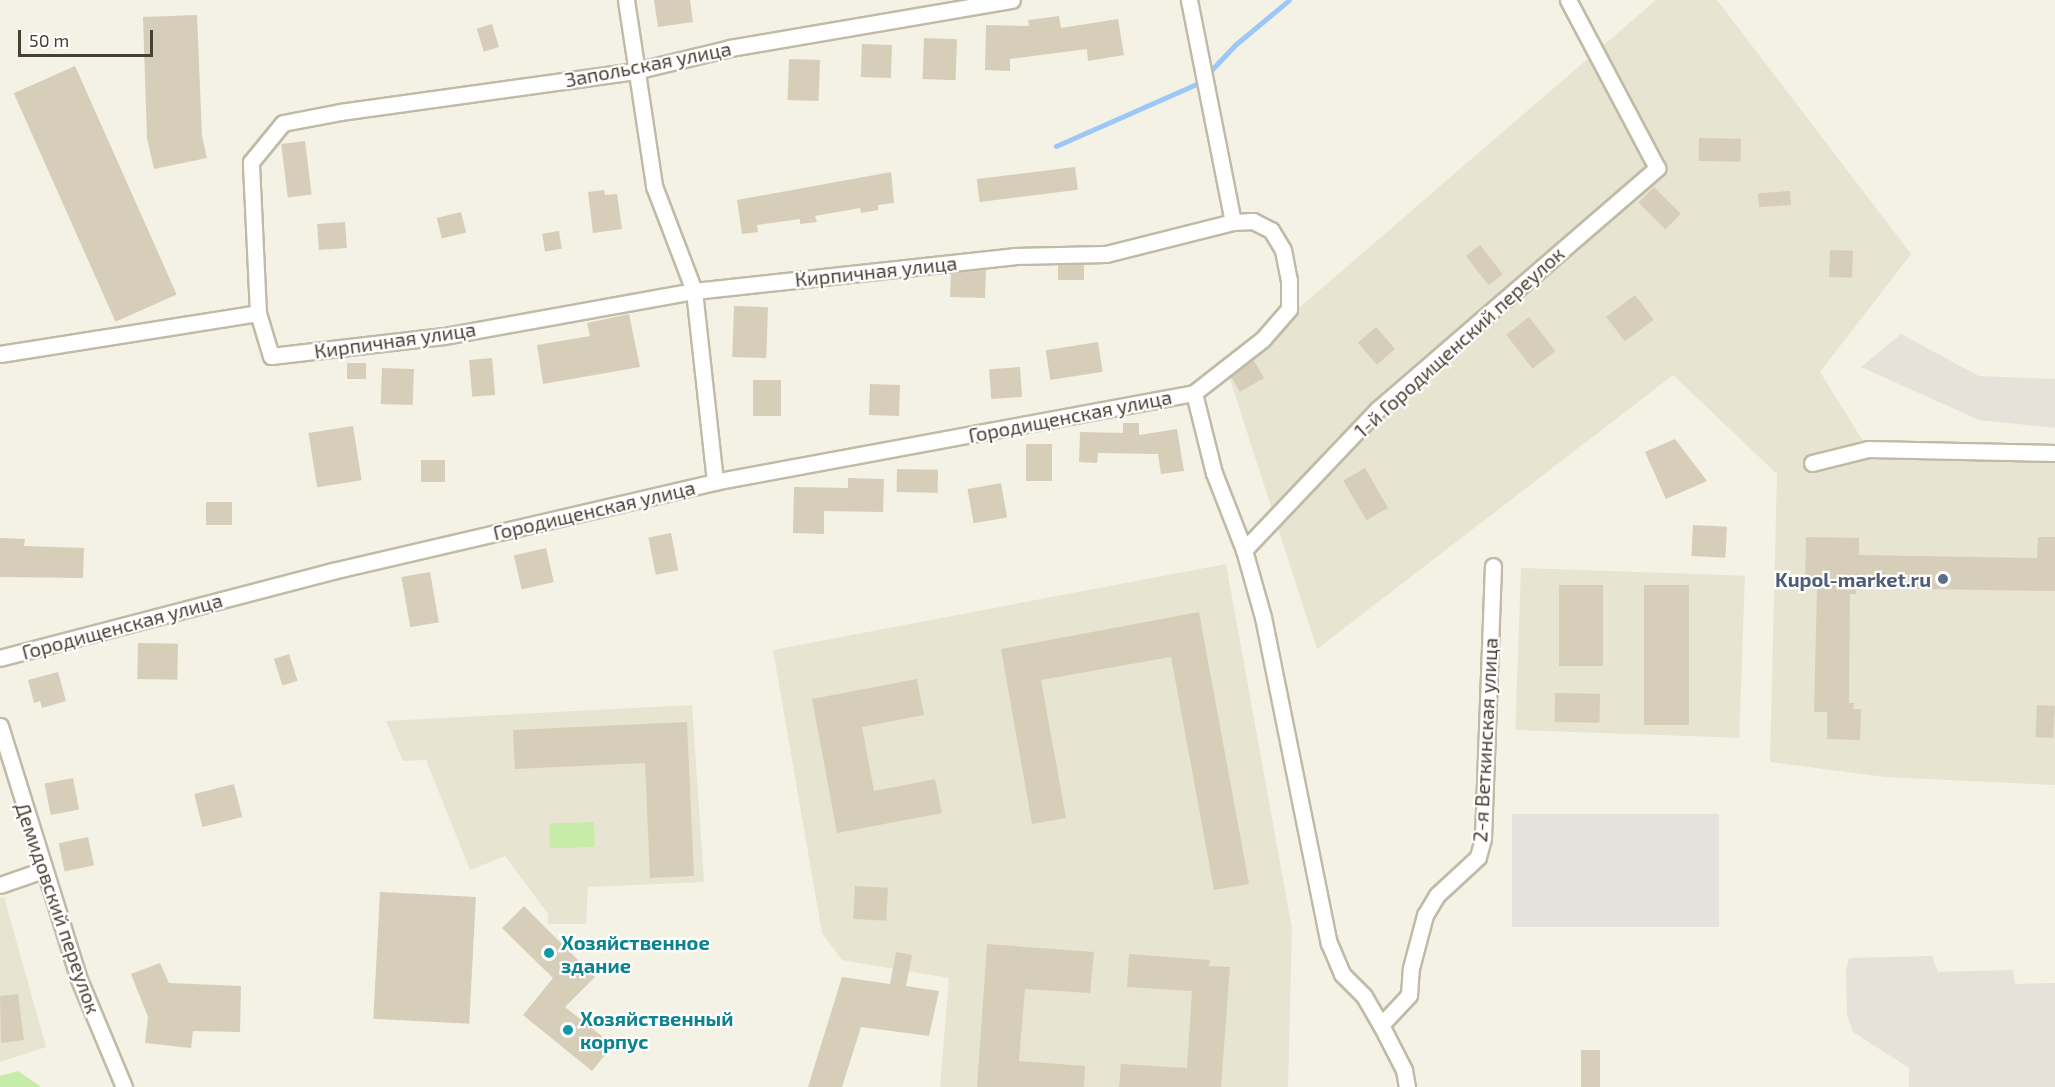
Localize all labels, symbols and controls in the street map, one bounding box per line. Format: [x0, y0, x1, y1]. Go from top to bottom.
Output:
scale bar [21, 18, 156, 56]
text: 50 m [29, 29, 69, 51]
street label: Запольская улица [563, 36, 733, 92]
street label: 1-й Городищенский переулок [1349, 242, 1569, 442]
street label: Кирпичная улица [794, 251, 958, 291]
street label: Кирпичная улица [313, 317, 477, 363]
street label: Городищенская улица [966, 385, 1174, 447]
street label: Городищенская улица [491, 475, 697, 545]
place label: Kupol-market.ru [1775, 567, 1931, 591]
marker: Kupol-market.ru [1936, 572, 1950, 586]
street label: Городищенская улица [19, 588, 225, 664]
street label: 2-я Веткинская улица [1468, 637, 1502, 843]
street label: Демидовский переулок [11, 799, 105, 1017]
place label: Хозяйственное здание [561, 930, 710, 977]
marker: Хозяйственное здание [542, 946, 556, 960]
place label: Хозяйственный корпус [580, 1006, 733, 1053]
marker: Хозяйственный корпус [561, 1023, 575, 1037]

